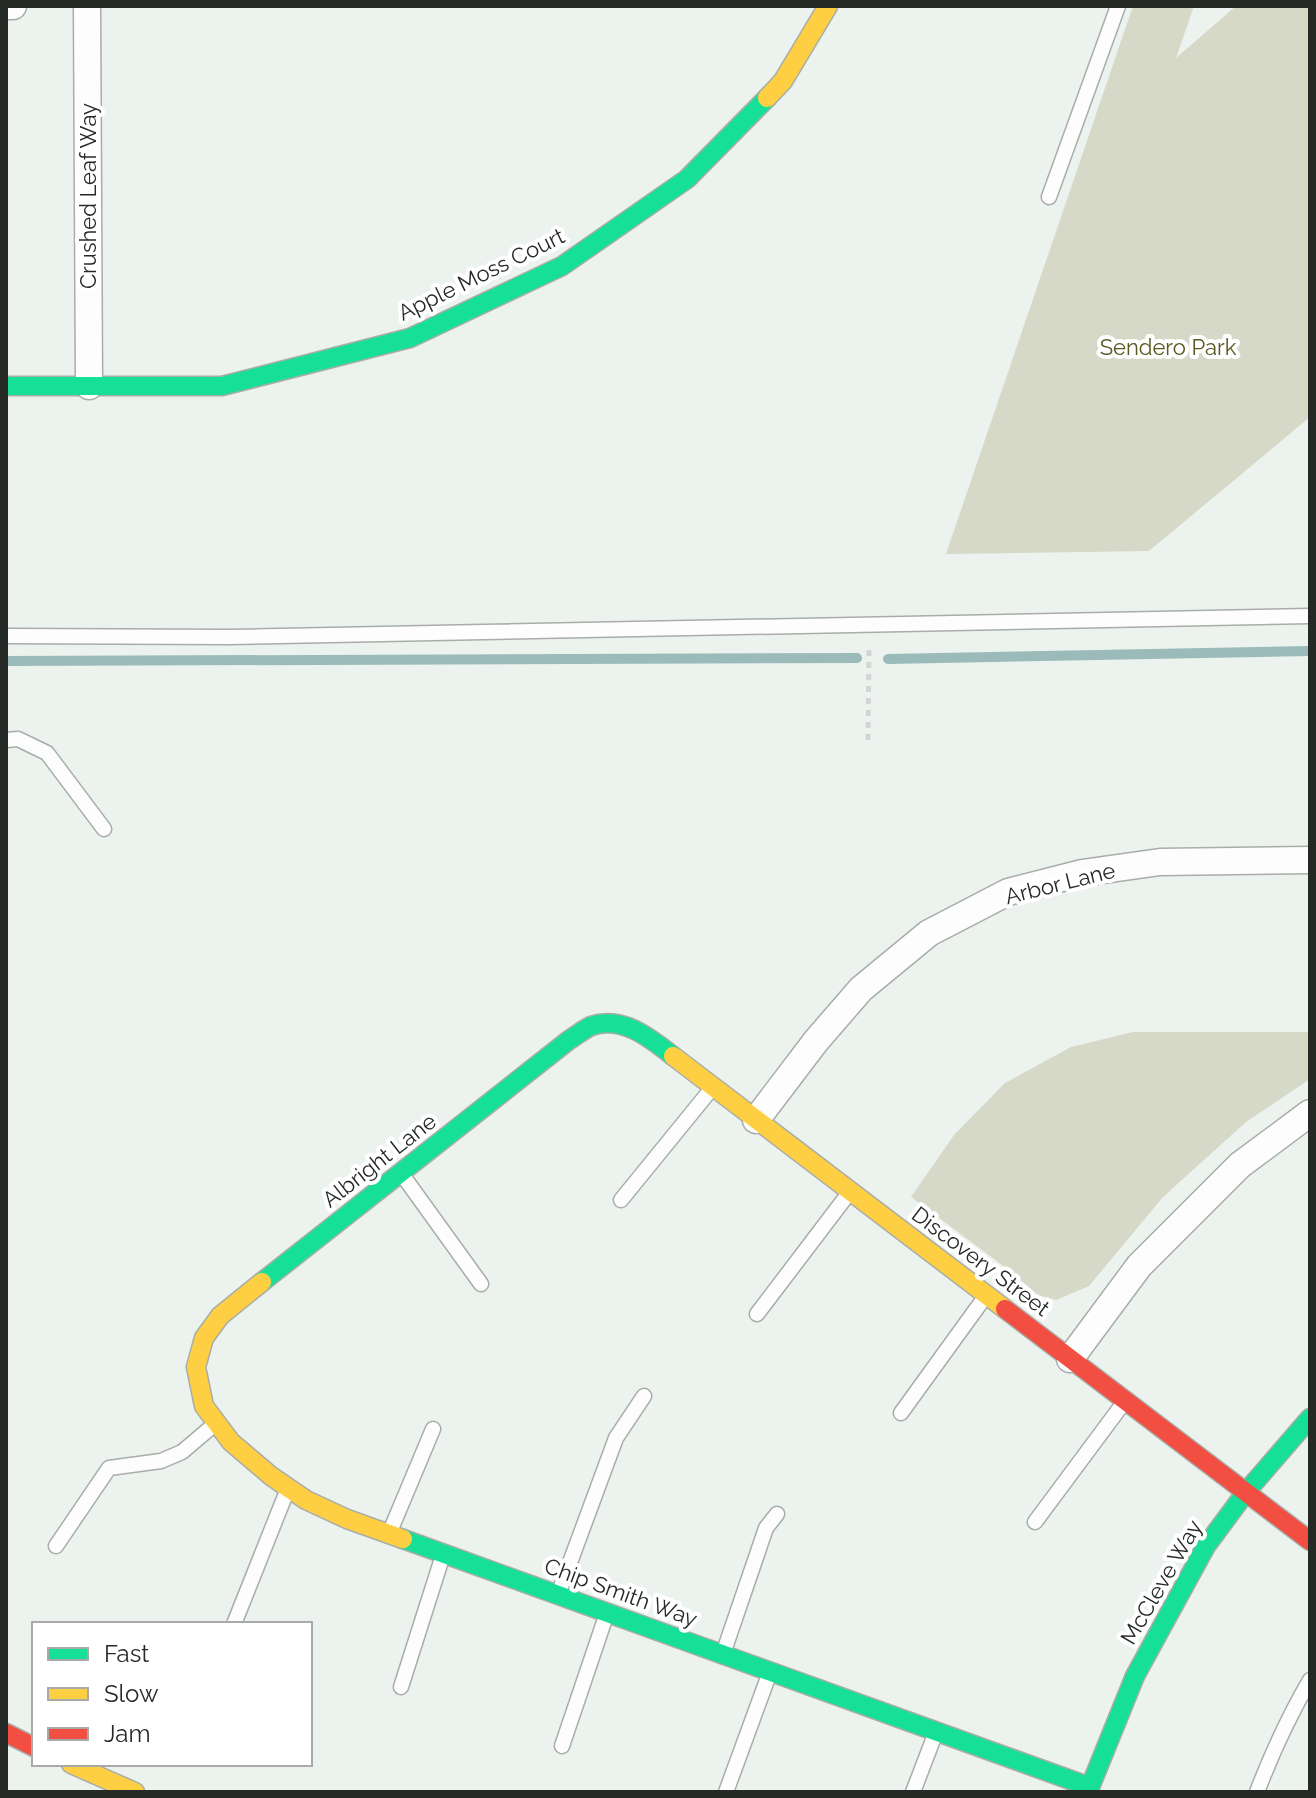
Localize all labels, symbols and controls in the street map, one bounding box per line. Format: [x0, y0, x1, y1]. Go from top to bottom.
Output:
street label: Crushed Leaf Way [75, 103, 101, 289]
street label: Apple Moss Court [394, 222, 569, 326]
park label: Sendero Park [1100, 334, 1237, 360]
street label: Arbor Lane [1002, 857, 1118, 909]
street label: Albright Lane [317, 1108, 441, 1212]
street label: Discovery Street [907, 1201, 1055, 1322]
street label: McCleve Way [1115, 1515, 1207, 1649]
street label: Chip Smith Way [541, 1552, 701, 1632]
legend [32, 1622, 312, 1766]
text: Fast [104, 1639, 149, 1668]
text: Slow [104, 1679, 159, 1708]
text: Jam [104, 1719, 150, 1748]

